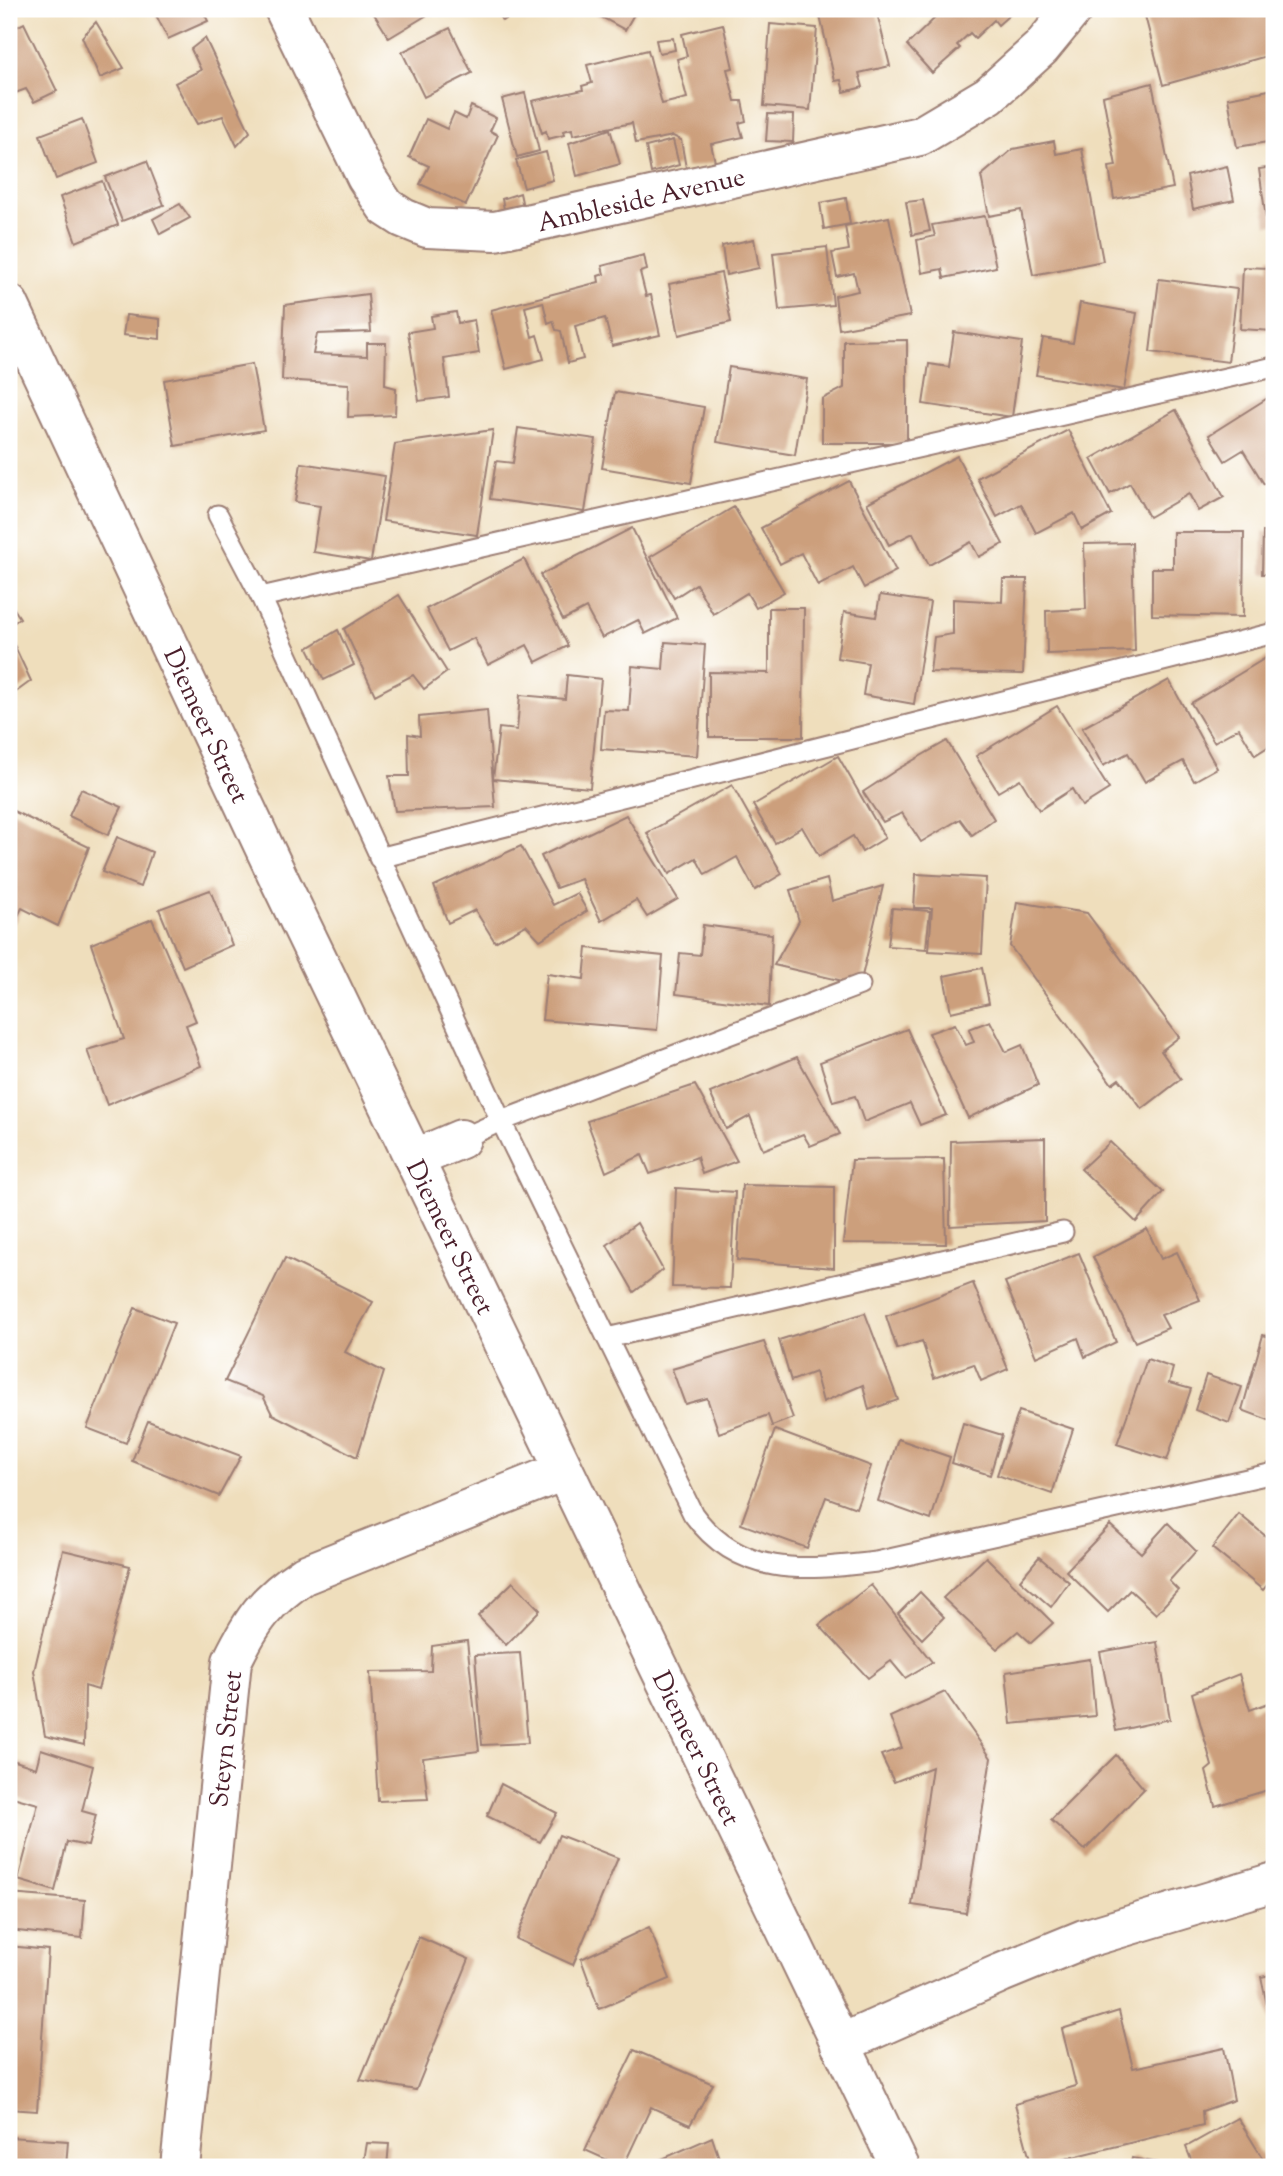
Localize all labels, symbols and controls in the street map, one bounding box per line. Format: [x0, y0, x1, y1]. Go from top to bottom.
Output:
street label: Ambleside Avenue [534, 160, 749, 243]
street label: Diemeer Street [152, 642, 257, 810]
street label: Diemeer Street [395, 1155, 502, 1322]
street label: Diemeer Street [641, 1666, 748, 1833]
street label: Steyn Street [202, 1669, 253, 1809]

